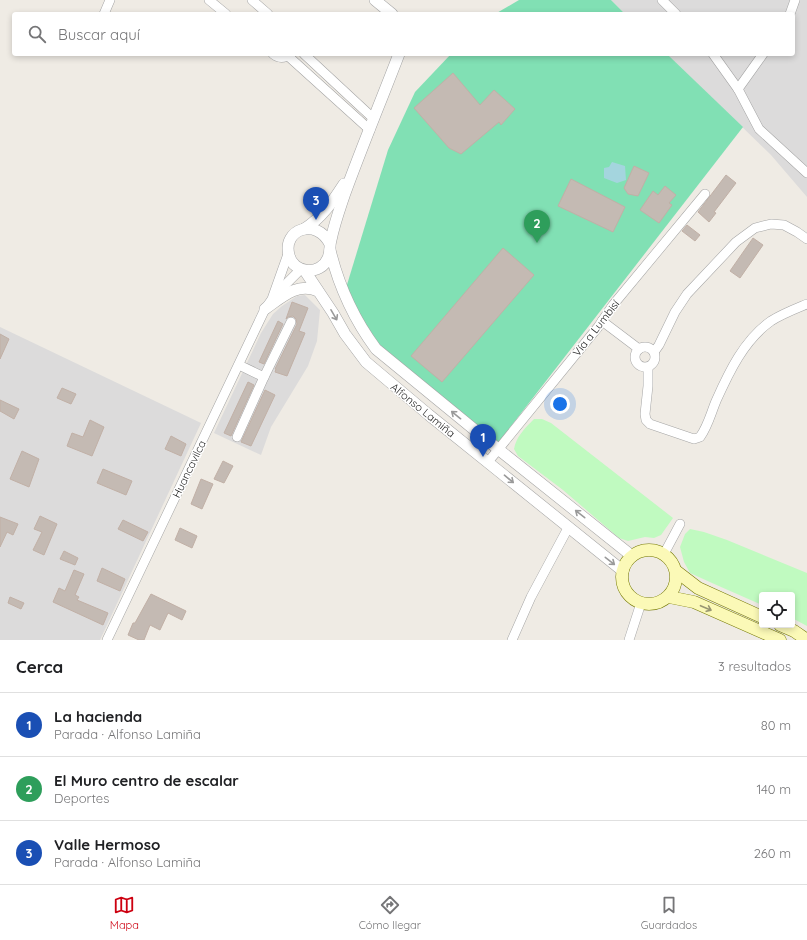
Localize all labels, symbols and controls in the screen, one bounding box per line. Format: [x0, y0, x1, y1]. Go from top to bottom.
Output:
search box [12, 12, 795, 56]
icon: search [26, 23, 48, 45]
text: Buscar aquí [58, 25, 140, 44]
pin: 3 [303, 187, 329, 220]
pin: 2 [524, 210, 550, 243]
street label: Vía a Lumbisí [570, 297, 623, 359]
one-way arrow [331, 309, 339, 321]
street label: Alfonso Lamiña [388, 380, 458, 440]
your location [550, 394, 570, 414]
one-way arrow [451, 411, 462, 420]
pin: 1 [470, 424, 496, 457]
street label: Huancavilca [169, 438, 209, 500]
one-way arrow [504, 475, 515, 484]
one-way arrow [574, 510, 585, 519]
one-way arrow [605, 557, 616, 566]
map controls [759, 592, 795, 628]
button: locate [759, 592, 795, 628]
one-way arrow [700, 604, 712, 612]
text: Cerca [16, 656, 63, 677]
text: 3 resultados [718, 658, 791, 674]
text: La hacienda [54, 707, 142, 726]
text: 1 [26, 717, 32, 733]
text: 80 m [761, 717, 791, 733]
text: Parada · Alfonso Lamiña [54, 726, 201, 742]
text: El Muro centro de escalar [54, 771, 239, 790]
text: 2 [25, 781, 33, 797]
text: 140 m [756, 781, 791, 797]
text: Deportes [54, 790, 109, 806]
text: Valle Hermoso [54, 835, 160, 854]
text: 3 [26, 845, 32, 861]
text: 260 m [754, 845, 791, 861]
text: Parada · Alfonso Lamiña [54, 854, 201, 870]
tab: Mapa [110, 894, 139, 932]
tab: Cómo llegar [359, 894, 421, 932]
tab: Guardados [641, 894, 697, 932]

